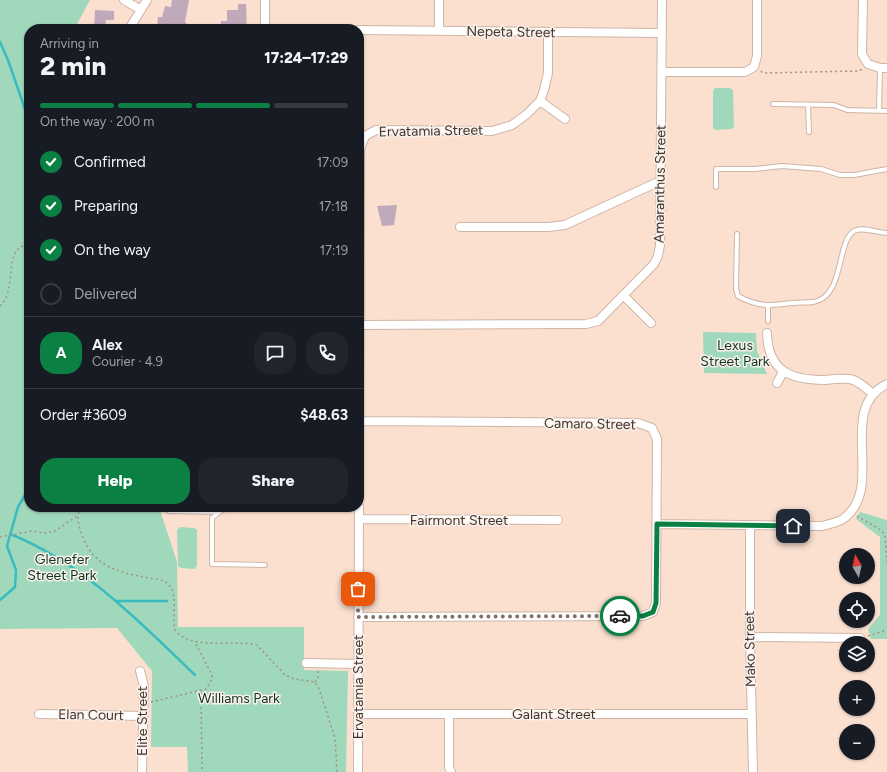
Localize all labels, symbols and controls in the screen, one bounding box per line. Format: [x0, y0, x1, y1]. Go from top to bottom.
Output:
street label: Nepeta Street [466, 23, 556, 41]
text: Arriving in [40, 36, 99, 51]
text: 17:24–17:29 [264, 49, 348, 67]
text: 2 min [40, 50, 106, 82]
text: On the way · 200 m [40, 114, 154, 129]
street label: Ervatamia Street [379, 122, 483, 140]
street label: Amaranthus Street [650, 125, 670, 243]
icon: check [40, 151, 62, 173]
text: Confirmed [74, 153, 146, 171]
text: 17:09 [317, 155, 348, 170]
icon: check [40, 195, 62, 217]
text: Preparing [74, 197, 138, 215]
text: 17:18 [319, 199, 348, 214]
icon: check [40, 239, 62, 261]
text: On the way [74, 241, 151, 259]
text: 17:19 [320, 243, 348, 258]
text: Delivered [74, 285, 137, 303]
button: chat [254, 332, 296, 374]
button: phone [306, 332, 348, 374]
text: Alex [92, 336, 122, 354]
park label: Lexus Street Park [700, 337, 770, 370]
text: A [56, 344, 66, 362]
text: Courier · 4.9 [92, 354, 163, 369]
text: Order #3609 [40, 406, 127, 424]
text: $48.63 [300, 406, 348, 424]
street label: Camaro Street [544, 415, 636, 433]
button: Help [40, 458, 190, 504]
button: Share [198, 458, 348, 504]
pin [776, 509, 810, 543]
street label: Fairmont Street [410, 512, 508, 529]
icon: home [782, 515, 804, 537]
north arrow [839, 548, 875, 584]
map controls [839, 548, 875, 760]
park label: Glenefer Street Park [27, 551, 97, 584]
pin [341, 572, 375, 606]
icon: bag [347, 578, 369, 600]
button: locate [839, 592, 875, 628]
courier [600, 596, 640, 636]
icon: car [609, 605, 631, 627]
street label: Mako Street [741, 611, 759, 687]
street label: Ervatamia Street [350, 635, 367, 739]
button: layers [839, 636, 875, 672]
button: + [839, 680, 875, 716]
street label: Elite Street [134, 686, 151, 756]
park label: Williams Park [198, 690, 280, 707]
street label: Elan Court [58, 706, 124, 724]
street label: Galant Street [512, 706, 596, 723]
button: − [839, 724, 875, 760]

